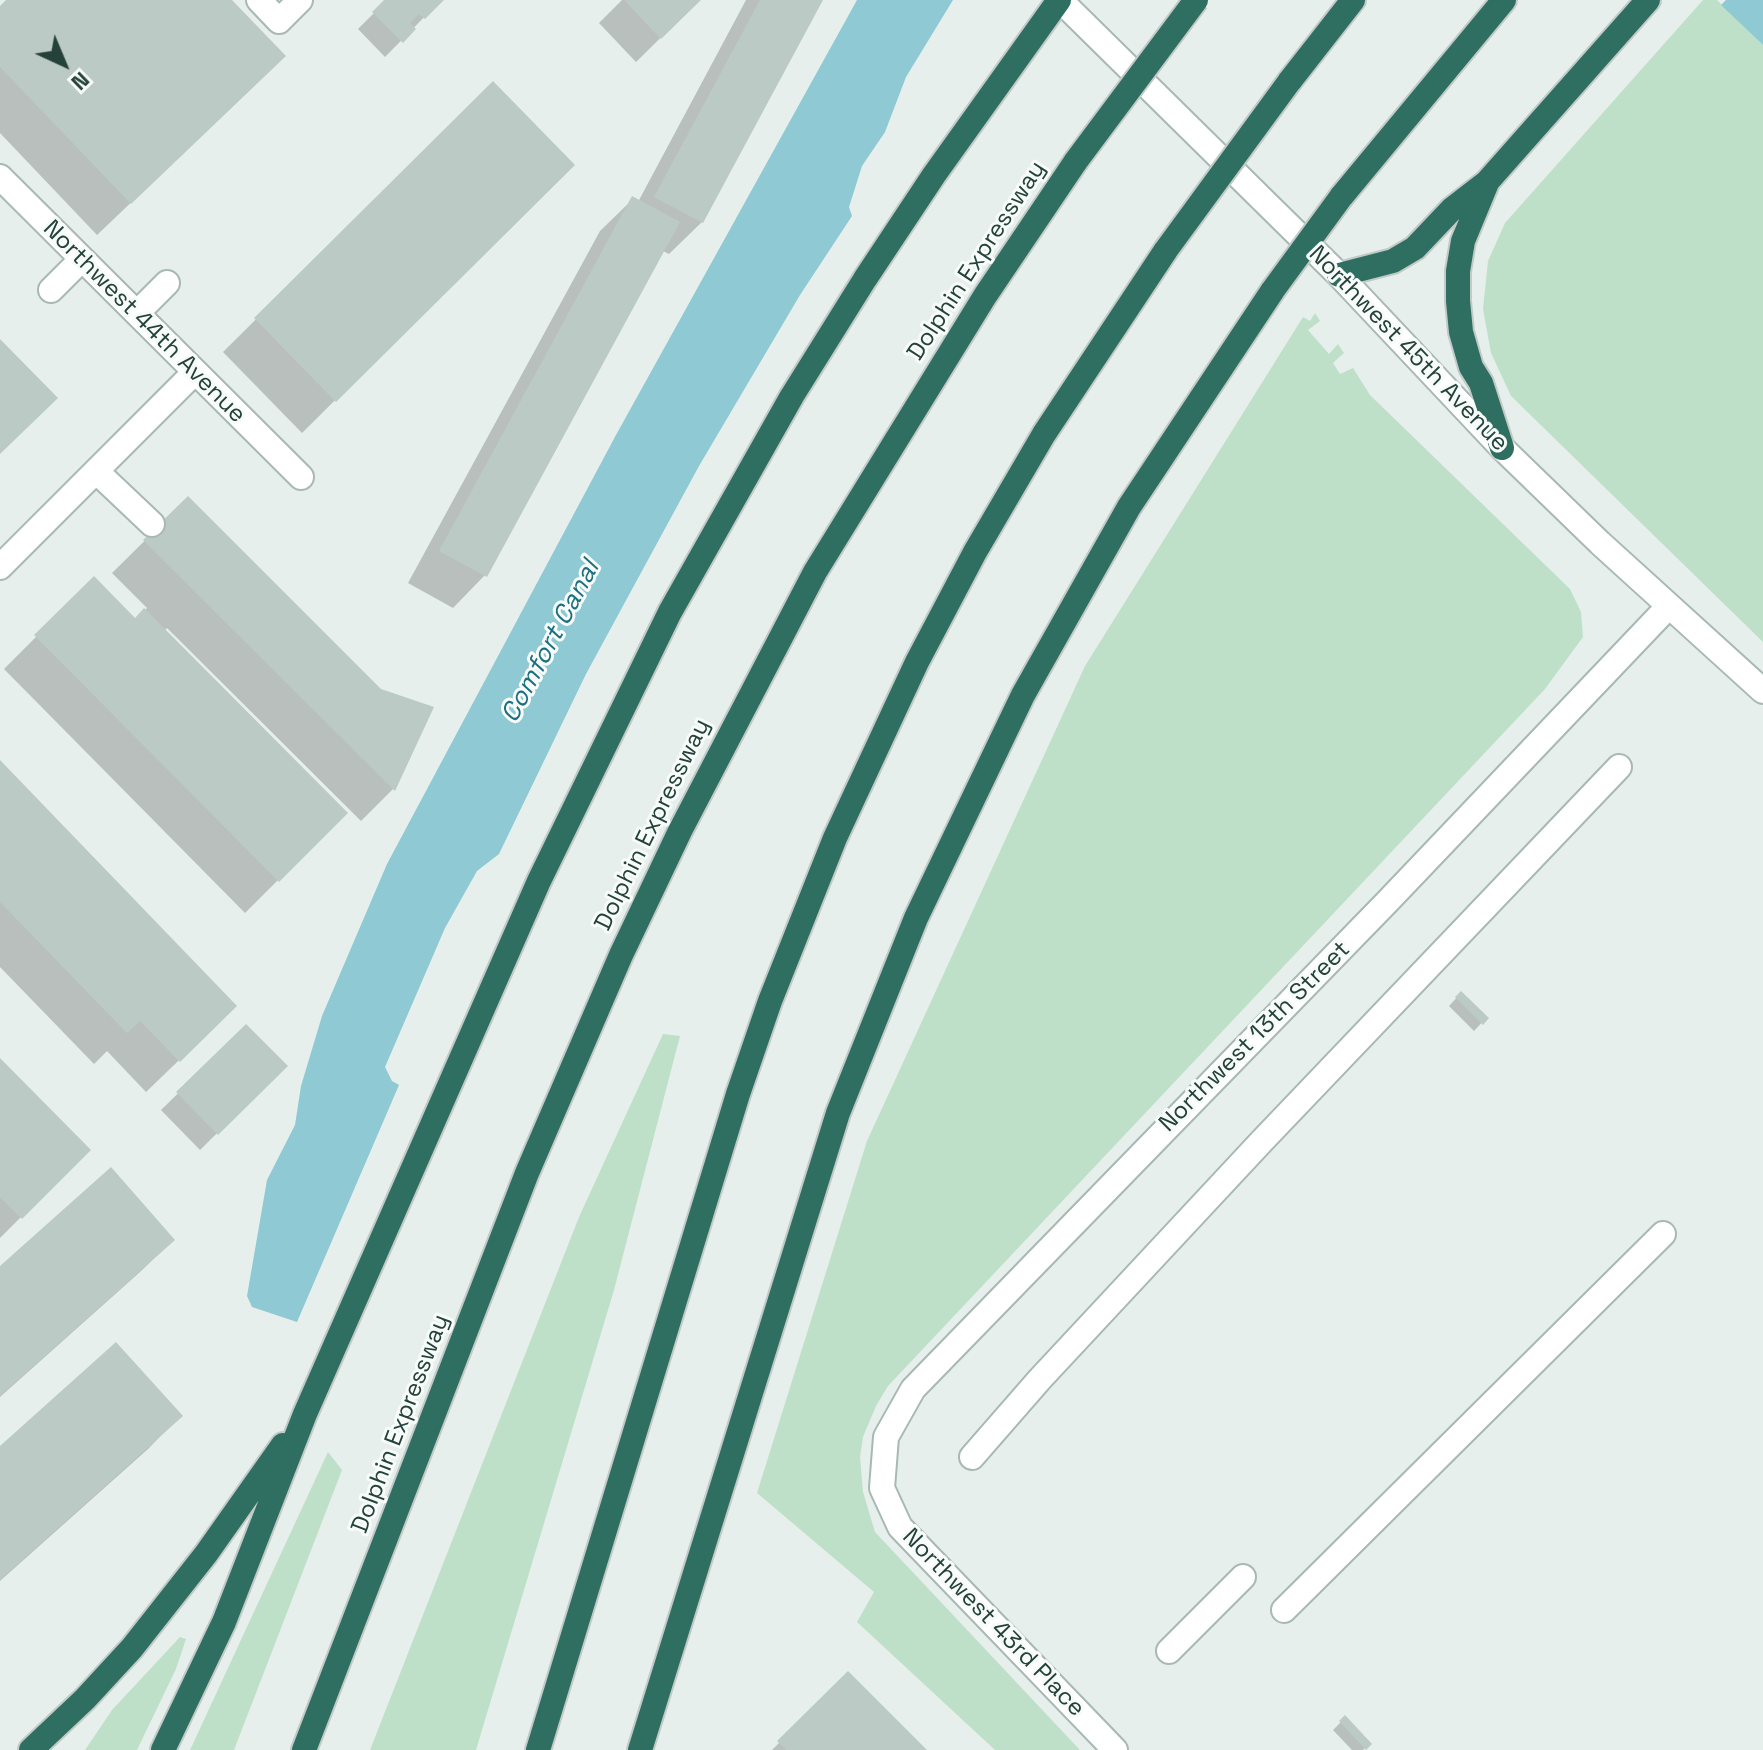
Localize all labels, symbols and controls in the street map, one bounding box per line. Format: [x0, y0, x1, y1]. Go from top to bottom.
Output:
north arrow [24, 24, 104, 104]
text: N [66, 66, 96, 96]
street label: Dolphin Expressway [902, 156, 1052, 366]
street label: Northwest 44th Avenue [37, 215, 251, 429]
street label: Northwest 45th Avenue [1302, 240, 1514, 458]
water label: Comfort Canal [495, 556, 607, 728]
street label: Dolphin Expressway [589, 714, 717, 936]
street label: Northwest 13th Street [1154, 936, 1356, 1138]
street label: Dolphin Expressway [346, 1311, 456, 1537]
street label: Northwest 43rd Place [896, 1523, 1090, 1723]

